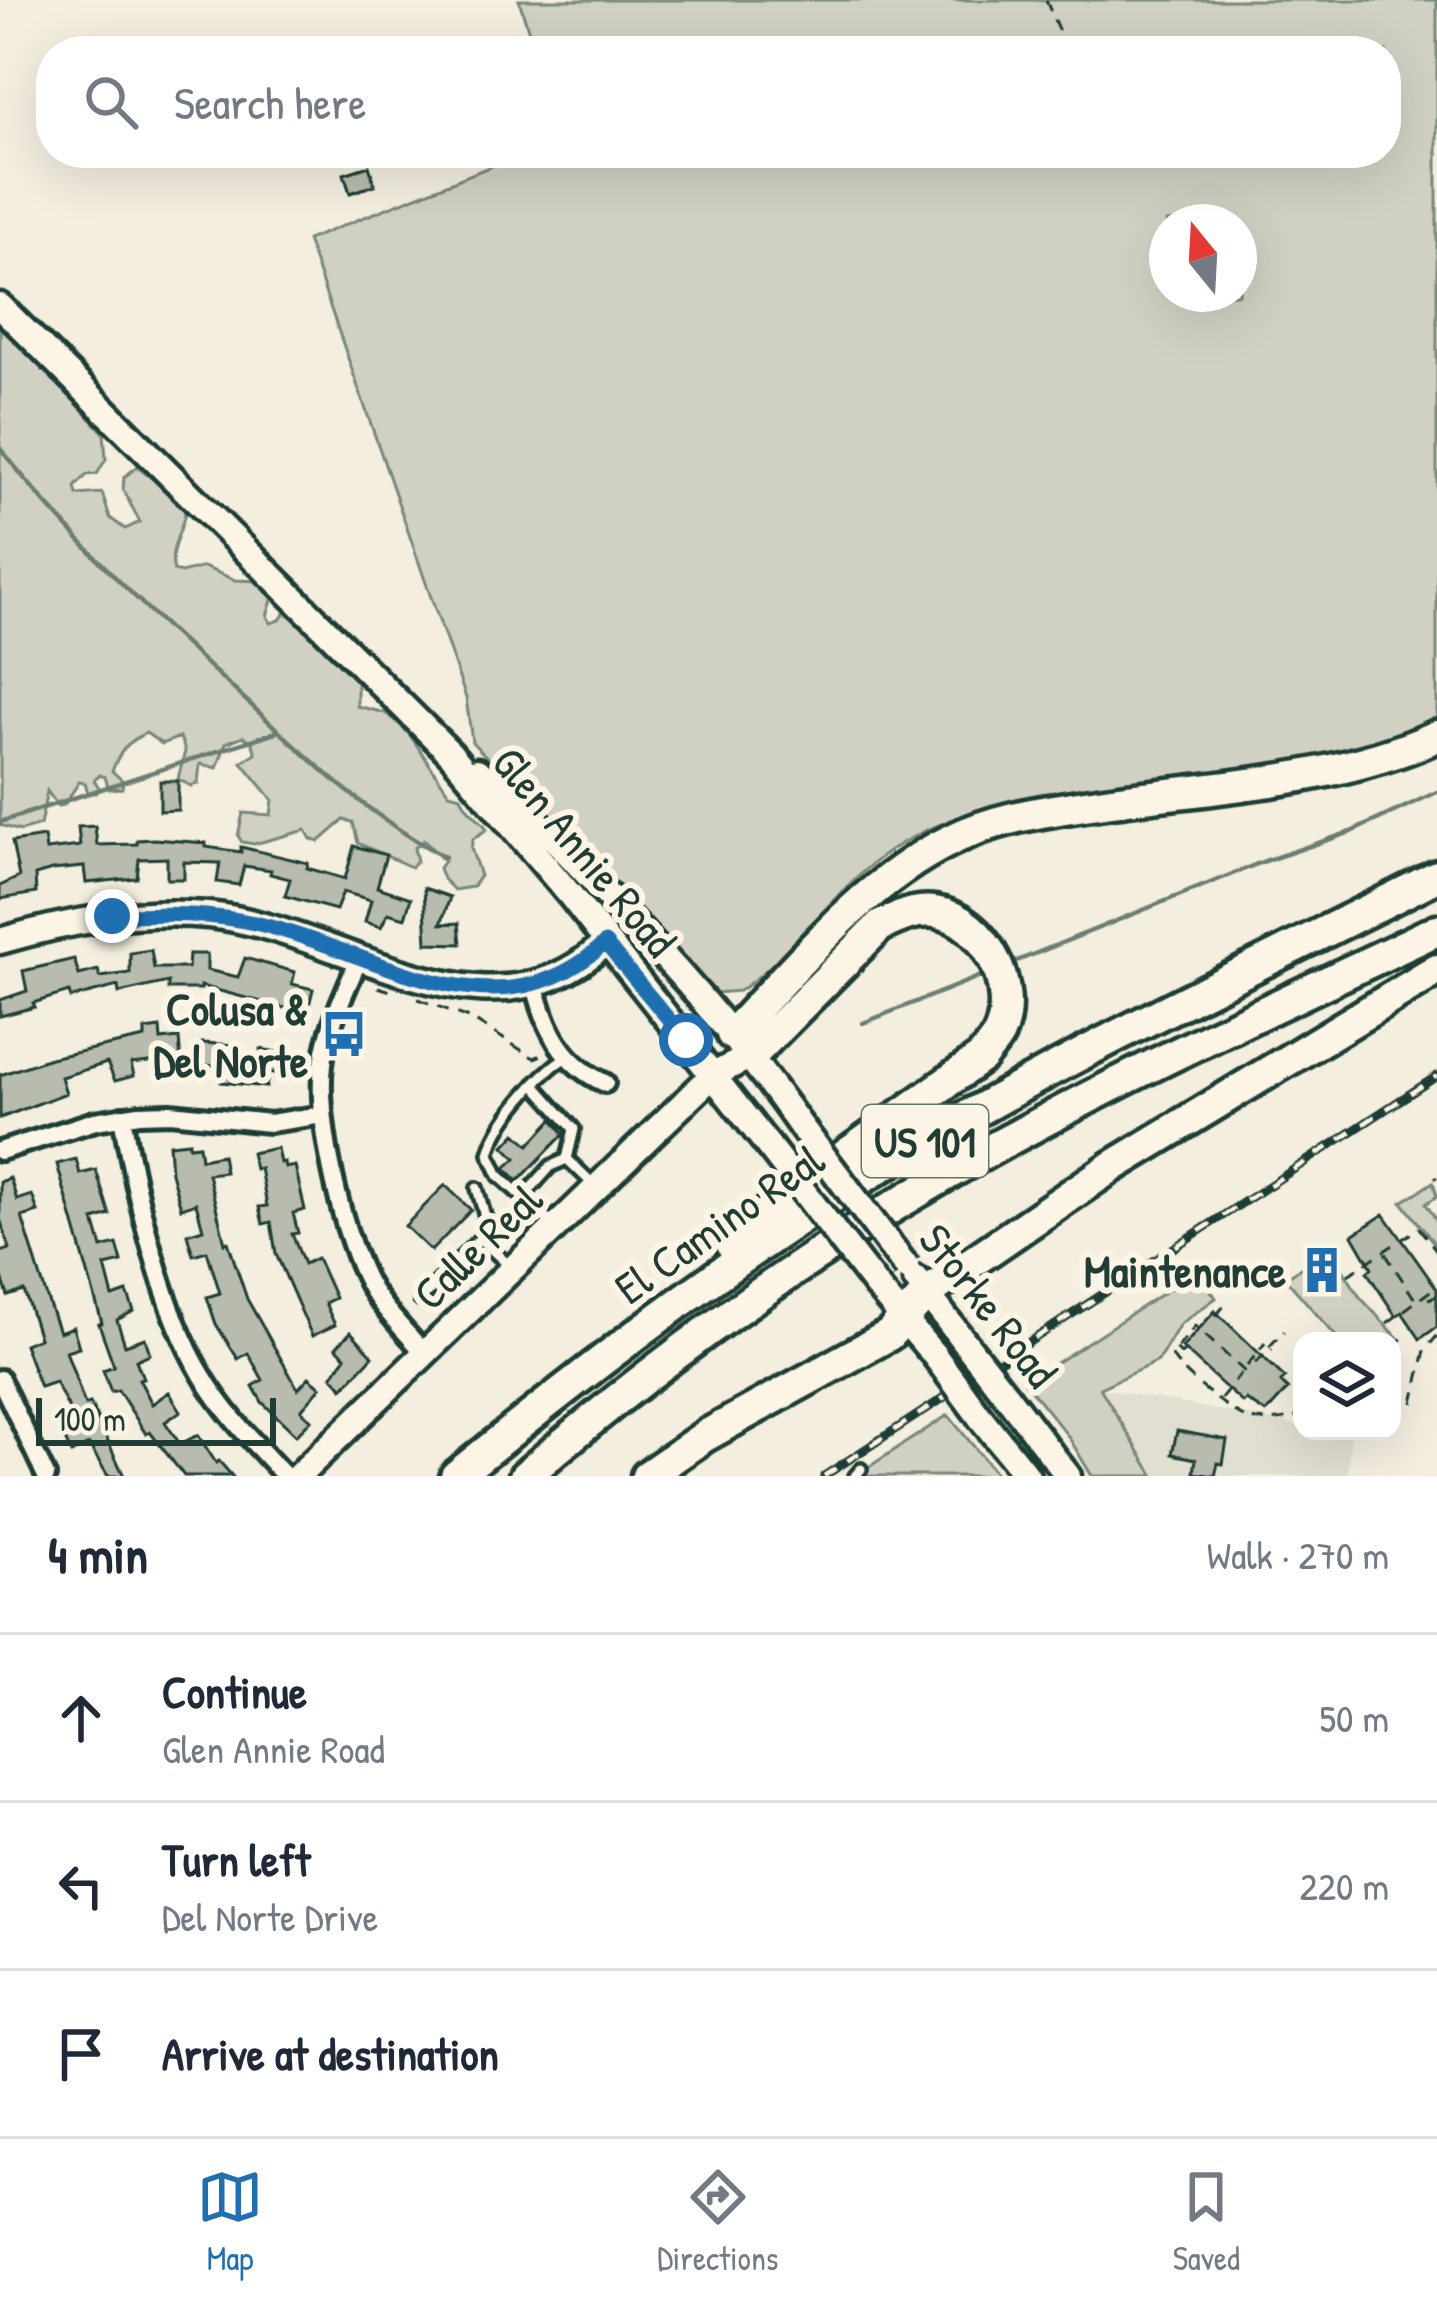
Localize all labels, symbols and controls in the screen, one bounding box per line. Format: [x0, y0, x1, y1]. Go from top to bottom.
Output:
search box [36, 36, 1401, 168]
icon: search [78, 69, 144, 135]
text: Search here [174, 72, 366, 133]
north arrow [1149, 204, 1257, 312]
street label: Glen Annie Road [479, 733, 691, 969]
route end [85, 889, 139, 943]
place label: Colusa & Del Norte [154, 978, 308, 1091]
bus stop icon: Colusa & Del Norte [319, 1009, 369, 1059]
route start [659, 1013, 713, 1067]
road number: US 101 [862, 1105, 988, 1177]
street label: El Camino Real [602, 1129, 836, 1317]
street label: Calle Real [399, 1169, 555, 1323]
street label: Storke Road [906, 1210, 1072, 1400]
place label: Maintenance [1084, 1240, 1286, 1301]
building icon: Maintenance [1297, 1245, 1347, 1295]
map controls [1293, 1332, 1401, 1440]
button: layers [1293, 1332, 1401, 1440]
scale bar [36, 1392, 276, 1445]
text: 100 m [54, 1397, 126, 1441]
text: 4 min [48, 1520, 148, 1589]
text: Walk · 270 m [1207, 1528, 1389, 1581]
text: Continue [162, 1661, 307, 1722]
icon: ahead [48, 1685, 114, 1751]
text: 50 m [1320, 1691, 1389, 1744]
text: Glen Annie Road [162, 1722, 385, 1775]
text: Turn left [162, 1829, 311, 1890]
icon: left [48, 1853, 114, 1919]
text: 220 m [1300, 1859, 1389, 1912]
text: Del Norte Drive [162, 1890, 378, 1943]
icon: arrive [48, 2021, 114, 2087]
text: Arrive at destination [162, 2023, 499, 2084]
tab: Map [197, 2164, 263, 2280]
tab: Directions [657, 2164, 779, 2280]
tab: Saved [1173, 2164, 1240, 2280]

